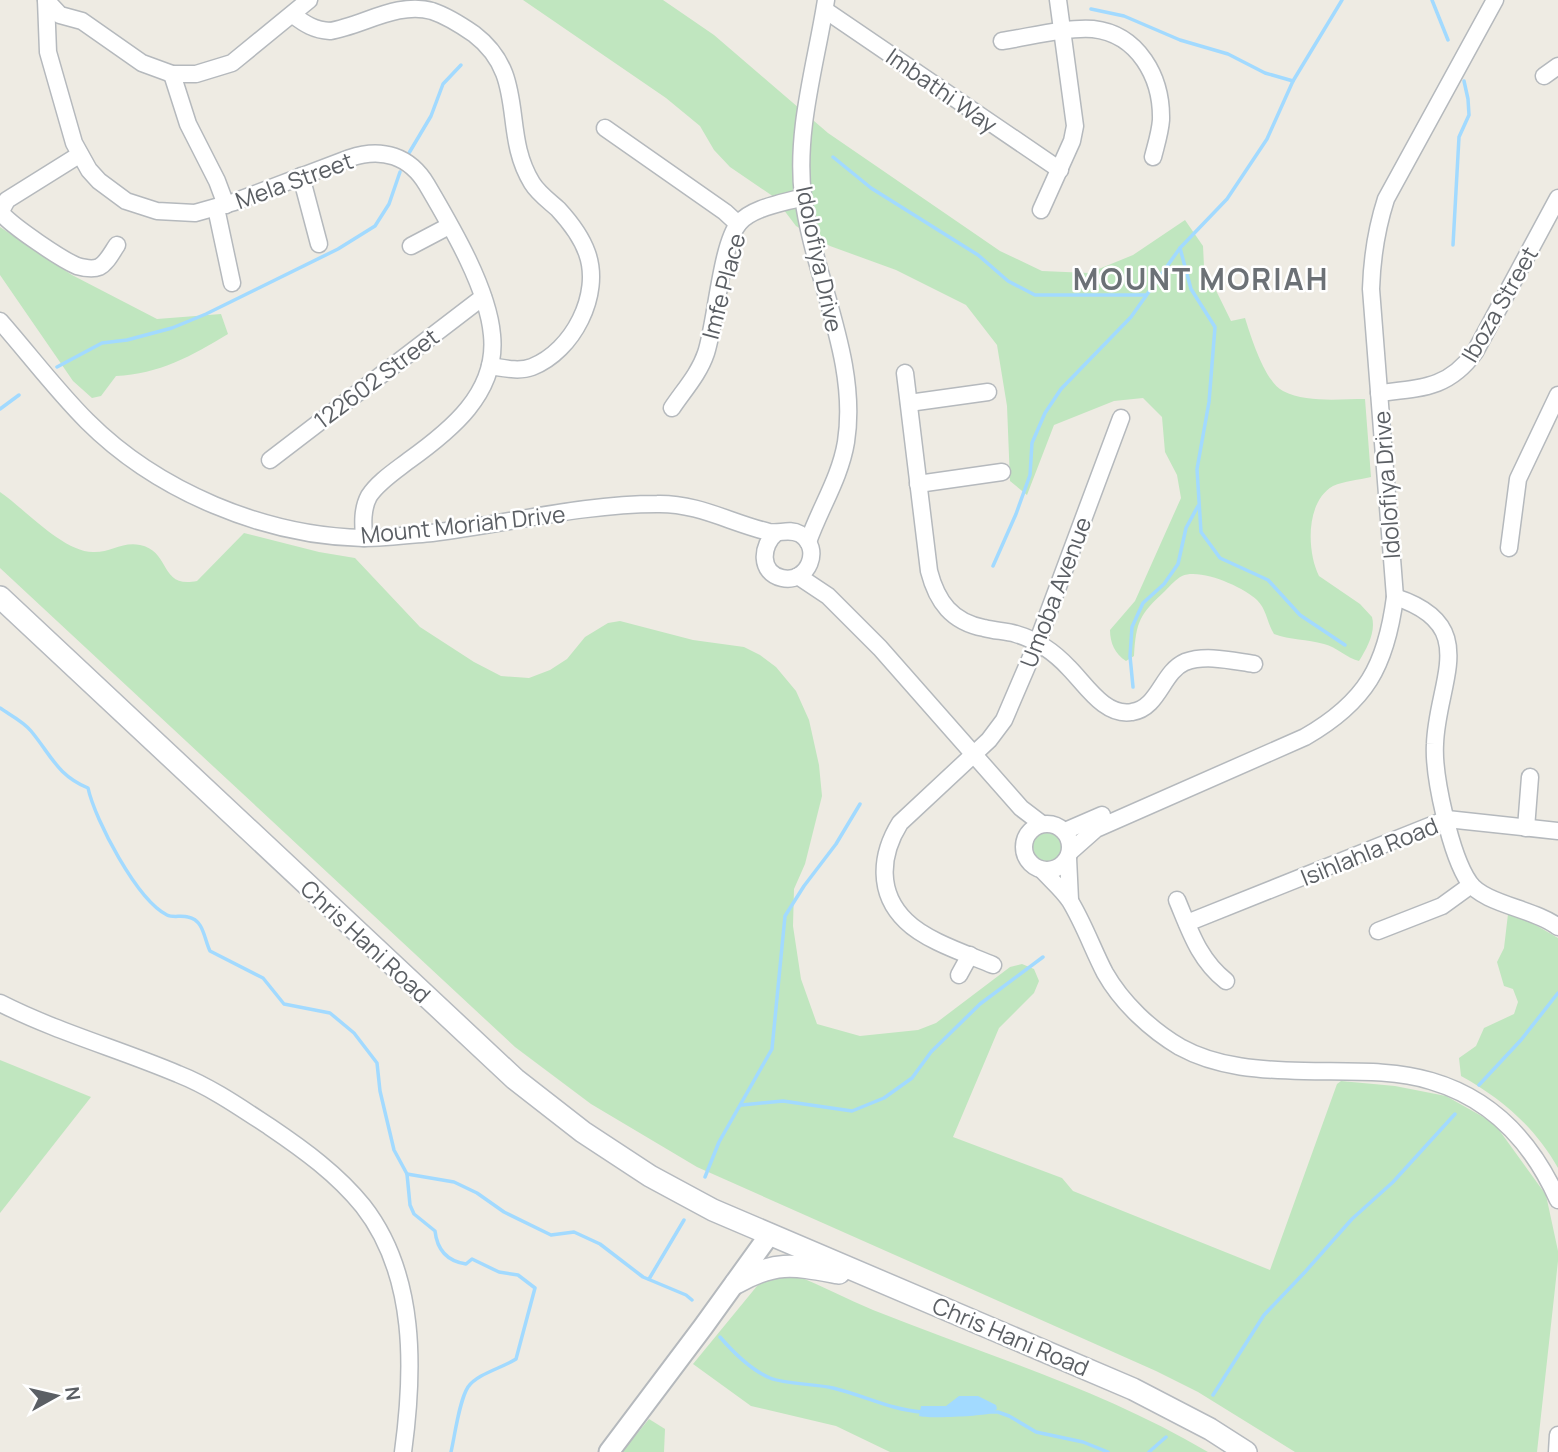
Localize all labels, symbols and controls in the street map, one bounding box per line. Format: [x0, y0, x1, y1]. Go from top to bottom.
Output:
street label: Imbathi Way [880, 40, 1004, 140]
street label: Mela Street [231, 144, 357, 216]
street label: Idolofiya Drive [789, 183, 851, 335]
street label: Imfe Place [694, 229, 752, 343]
street label: Iboza Street [1453, 240, 1545, 368]
district label: MOUNT MORIAH [1073, 258, 1329, 299]
street label: 122602 Street [307, 320, 445, 436]
street label: Idolofiya Drive [1365, 410, 1407, 560]
street label: Mount Moriah Drive [359, 497, 567, 551]
street label: Umoba Avenue [1012, 512, 1098, 672]
street label: Isihlahla Road [1296, 809, 1442, 893]
street label: Chris Hani Road [294, 872, 438, 1010]
street label: Chris Hani Road [928, 1289, 1094, 1383]
north arrow [21, 1361, 91, 1431]
text: N [59, 1385, 87, 1402]

